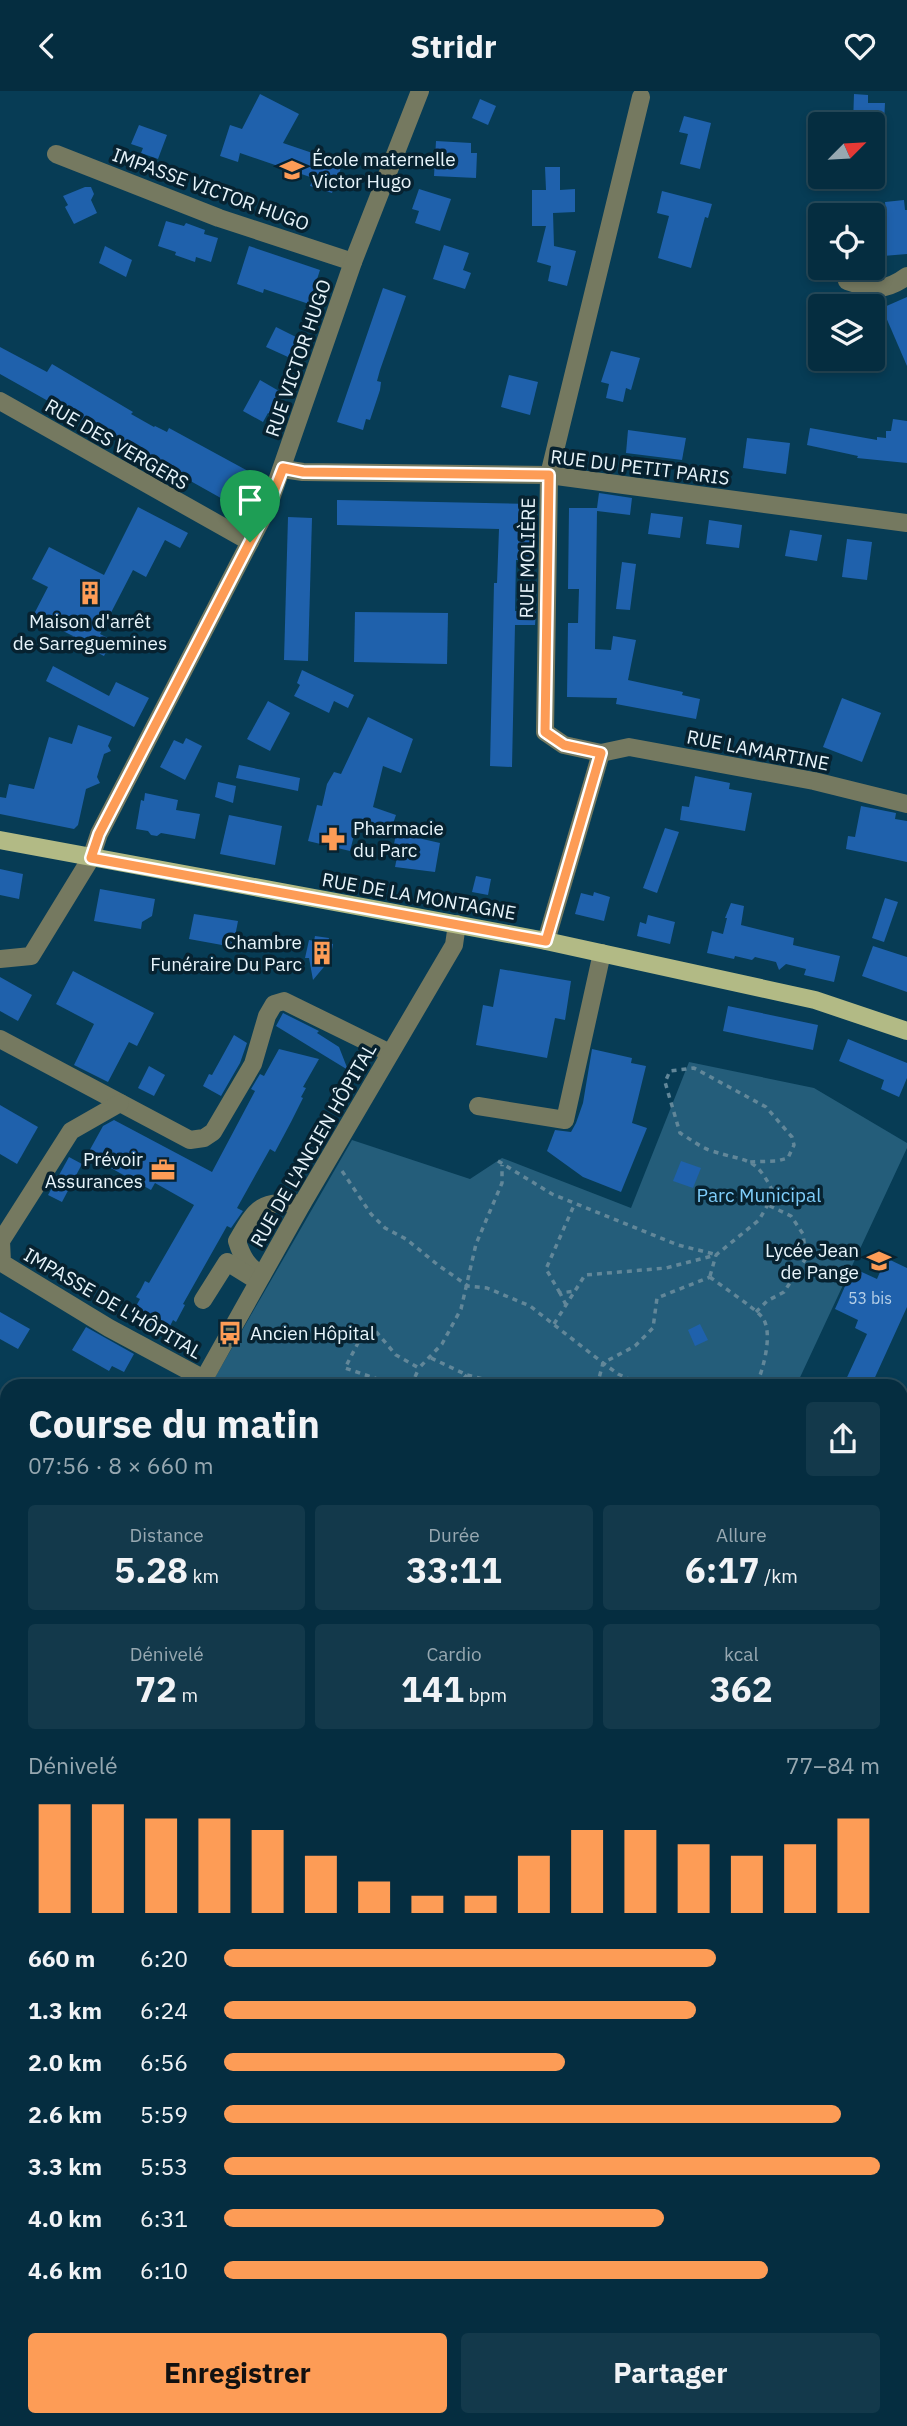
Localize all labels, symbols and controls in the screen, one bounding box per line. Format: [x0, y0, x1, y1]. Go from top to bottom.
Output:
text: Stridr [410, 25, 497, 67]
icon: back [28, 27, 66, 65]
icon: heart [841, 27, 879, 65]
north arrow [808, 112, 886, 189]
map controls [808, 112, 885, 371]
street label: IMPASSE VICTOR HUGO [109, 142, 313, 236]
place label: École maternelle Victor Hugo [312, 147, 456, 193]
school or university icon: École maternelle Victor Hugo [278, 156, 306, 184]
button: locate [808, 203, 885, 280]
street label: RUE VICTOR HUGO [260, 276, 336, 440]
button: layers [808, 294, 885, 371]
street label: RUE DES VERGERS [41, 393, 193, 495]
street label: RUE DU PETIT PARIS [549, 444, 731, 490]
pin [220, 470, 280, 542]
icon: arrive [231, 481, 269, 519]
street label: RUE MOLIÈRE [514, 497, 540, 619]
building icon: Maison d'arrêt de Sarreguemines [76, 579, 104, 607]
place label: Maison d'arrêt de Sarreguemines [13, 609, 167, 655]
street label: RUE LAMARTINE [685, 724, 831, 776]
place label: Pharmacie du Parc [353, 816, 444, 862]
pharmacy icon: Pharmacie du Parc [319, 825, 347, 853]
street label: RUE DE LA MONTAGNE [320, 867, 518, 925]
place label: Chambre Funéraire Du Parc [150, 930, 302, 976]
building icon: Chambre Funéraire Du Parc [308, 939, 336, 967]
street label: RUE DE L'ANCIEN HÔPITAL [245, 1039, 381, 1251]
place label: Prévoir Assurances [45, 1147, 143, 1193]
office icon: Prévoir Assurances [149, 1156, 177, 1184]
park label: Parc Municipal [697, 1183, 821, 1207]
place label: Lycée Jean de Pange [765, 1238, 859, 1284]
street label: IMPASSE DE L'HÔPITAL [20, 1242, 206, 1364]
school or university icon: Lycée Jean de Pange [865, 1247, 893, 1275]
house number: 53 bis [848, 1288, 892, 1308]
bus stop icon: Ancien Hôpital [216, 1319, 244, 1347]
place label: Ancien Hôpital [250, 1321, 375, 1345]
text: Course du matin [28, 1399, 320, 1448]
button: share [806, 1402, 880, 1476]
text: 07:56 · 8 × 660 m [28, 1450, 214, 1480]
text: Distance [130, 1523, 204, 1547]
text: Durée [428, 1523, 480, 1547]
text: Allure [716, 1523, 767, 1547]
text: 5.28 [114, 1547, 188, 1593]
text: 33:11 [406, 1547, 502, 1593]
text: 6:17 [685, 1547, 759, 1593]
text: km [188, 1564, 219, 1588]
text: /km [759, 1564, 798, 1588]
text: Dénivelé [130, 1642, 204, 1666]
text: Cardio [426, 1642, 482, 1666]
text: kcal [724, 1642, 759, 1666]
text: 72 [135, 1666, 177, 1712]
text: 141 [401, 1666, 464, 1712]
text: 362 [710, 1666, 773, 1712]
text: m [177, 1683, 198, 1707]
text: bpm [464, 1683, 507, 1707]
text: Dénivelé [28, 1750, 118, 1780]
text: 77–84 m [786, 1750, 880, 1780]
text: 660 m [28, 1943, 95, 1973]
text: 6:20 [140, 1943, 188, 1973]
text: 1.3 km [28, 1995, 102, 2025]
text: 6:24 [140, 1995, 188, 2025]
text: 2.0 km [28, 2047, 102, 2077]
text: 6:56 [140, 2047, 188, 2077]
text: 2.6 km [28, 2099, 102, 2129]
text: 5:59 [140, 2099, 188, 2129]
text: 3.3 km [28, 2151, 102, 2181]
text: 5:53 [140, 2151, 188, 2181]
text: 4.0 km [28, 2203, 102, 2233]
text: 6:31 [140, 2203, 188, 2233]
text: 4.6 km [28, 2255, 102, 2285]
text: 6:10 [140, 2255, 188, 2285]
button: Enregistrer [28, 2333, 447, 2413]
button: Partager [461, 2333, 880, 2413]

